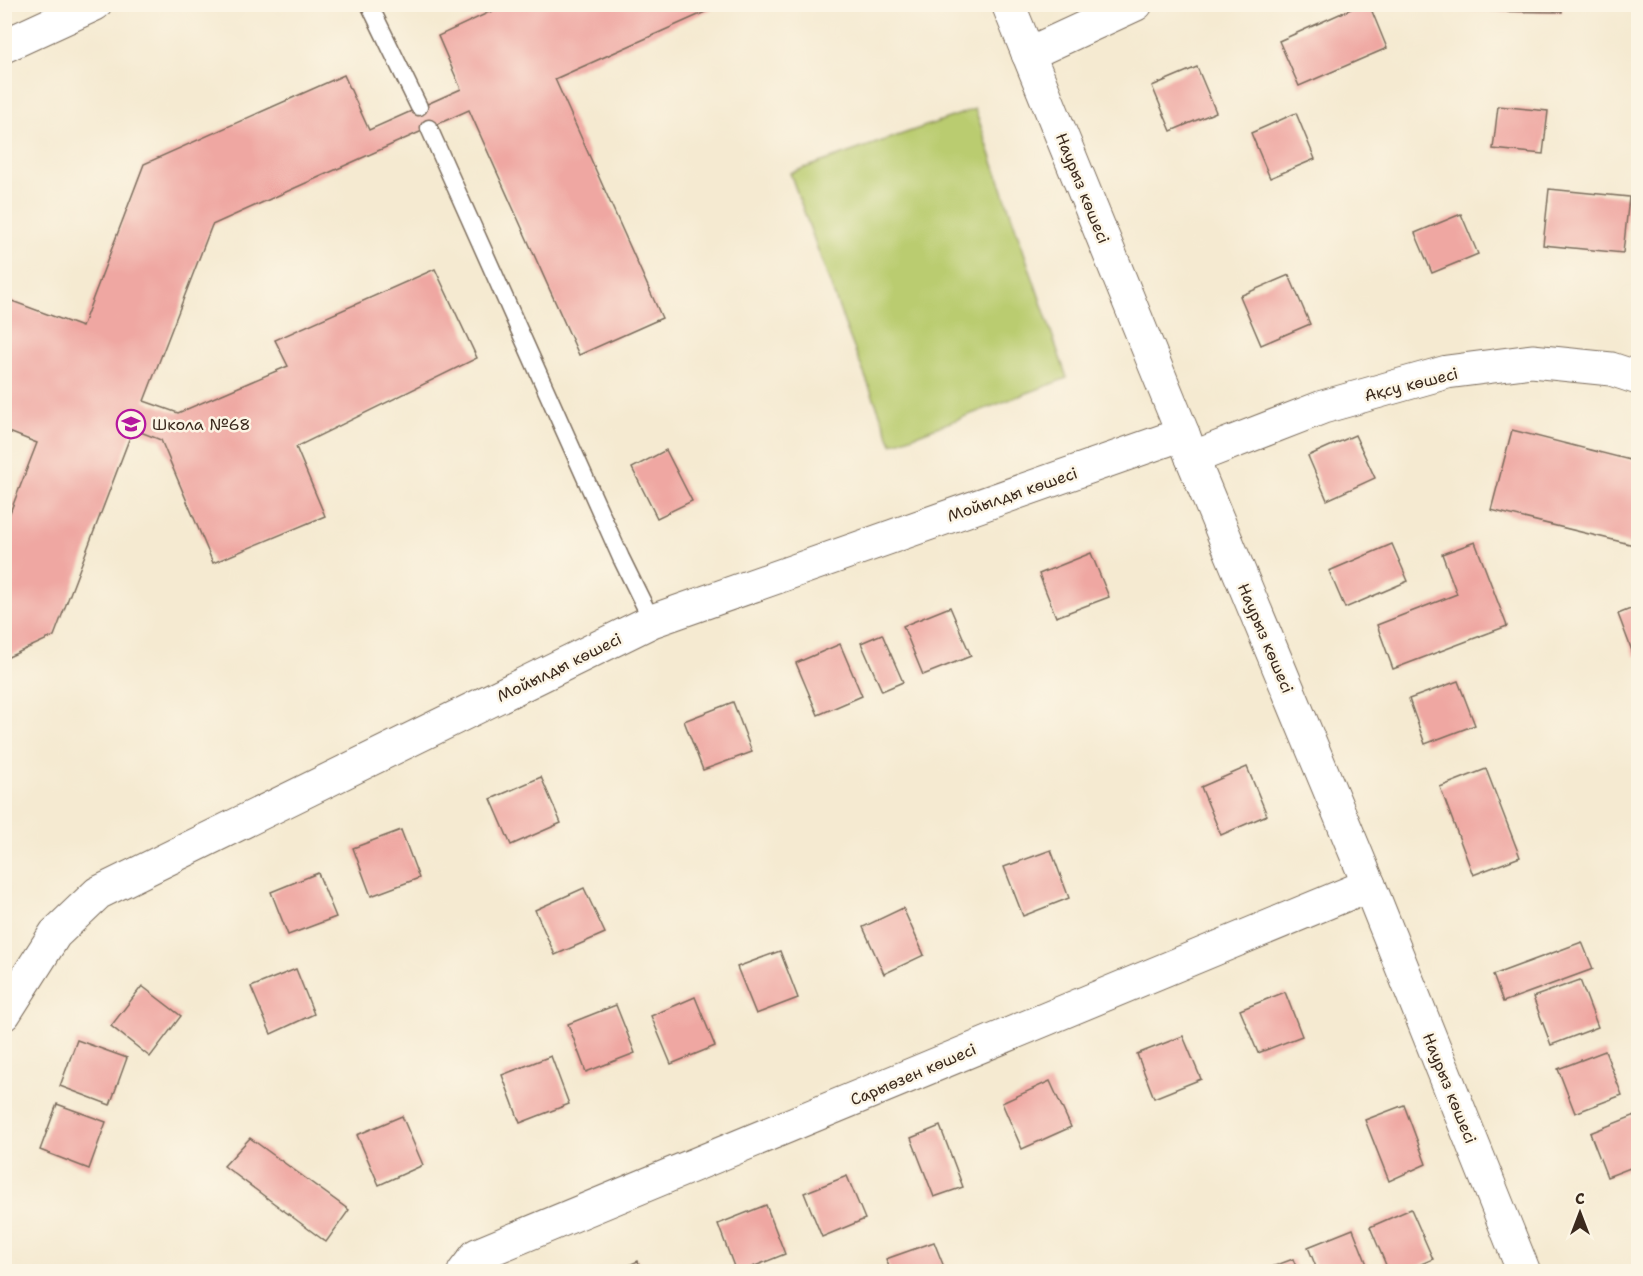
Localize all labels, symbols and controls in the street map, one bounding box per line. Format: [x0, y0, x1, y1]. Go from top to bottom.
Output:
street label: Наурыз көшесі [1051, 130, 1114, 247]
street label: Ақсу көшесі [1362, 363, 1460, 406]
school or university icon: Школа №68 [115, 408, 147, 440]
place label: Школа №68 [152, 414, 250, 435]
street label: Мойылды көшесі [944, 462, 1080, 527]
street label: Наурыз көшесі [1233, 580, 1298, 696]
street label: Мойылды көшесі [493, 628, 625, 707]
street label: Наурыз көшесі [1418, 1030, 1481, 1147]
street label: Сарыөзен көшесі [847, 1038, 979, 1110]
north arrow [1550, 1183, 1610, 1243]
text: С [1575, 1188, 1585, 1209]

